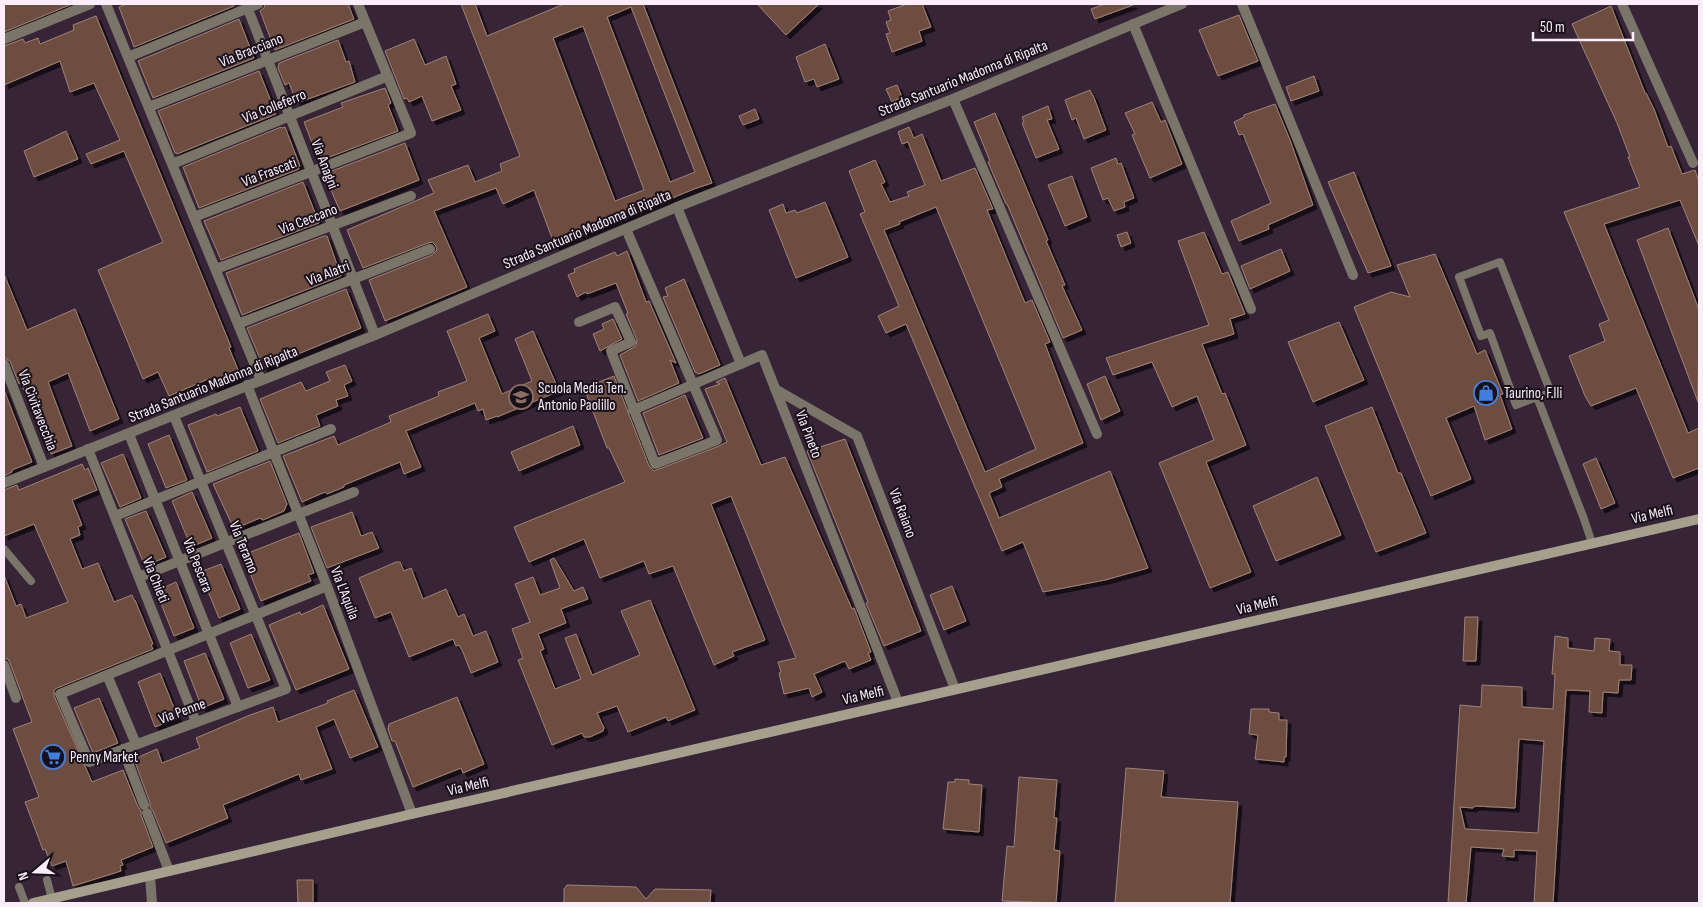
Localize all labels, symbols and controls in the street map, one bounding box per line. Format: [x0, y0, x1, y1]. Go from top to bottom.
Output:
scale bar [1533, 10, 1633, 42]
text: 50 m [1540, 18, 1565, 37]
street label: Via Bracciano [216, 29, 286, 72]
street label: Strada Santuario Madonna di Ripalta [876, 36, 1051, 121]
street label: Via Colleferro [239, 85, 309, 128]
street label: Via Anagni [306, 137, 343, 192]
street label: Via Frascati [239, 153, 300, 192]
street label: Strada Santuario Madonna di Ripalta [500, 185, 674, 273]
street label: Via Ceccano [276, 200, 340, 239]
street label: Via Alatri [304, 257, 353, 290]
street label: Strada Santuario Madonna di Ripalta [126, 342, 301, 427]
street label: Via Civitavecchia [13, 367, 62, 454]
place label: Scuola Media Ten. Antonio Paolillo [537, 379, 627, 415]
shop icon: Taurino, F.lli [1473, 380, 1499, 406]
school or university icon: Scuola Media Ten. Antonio Paolillo [508, 384, 534, 410]
place label: Taurino, F.lli [1504, 384, 1563, 403]
street label: Via Pineto [791, 407, 826, 461]
street label: Via Raiano [884, 486, 921, 541]
street label: Via Melfi [1630, 501, 1675, 528]
street label: Via Teramo [225, 518, 263, 576]
street label: Via Pescara [178, 535, 217, 595]
street label: Via Chieti [138, 555, 173, 606]
street label: Via L'Aquila [326, 564, 363, 623]
street label: Via Melfi [1235, 592, 1280, 619]
street label: Via Melfi [841, 682, 886, 709]
street label: Via Penne [156, 694, 208, 729]
supermarket icon: Penny Market [40, 744, 66, 770]
place label: Penny Market [70, 748, 139, 767]
street label: Via Melfi [446, 773, 491, 800]
north arrow [10, 847, 60, 897]
text: N [14, 870, 32, 882]

